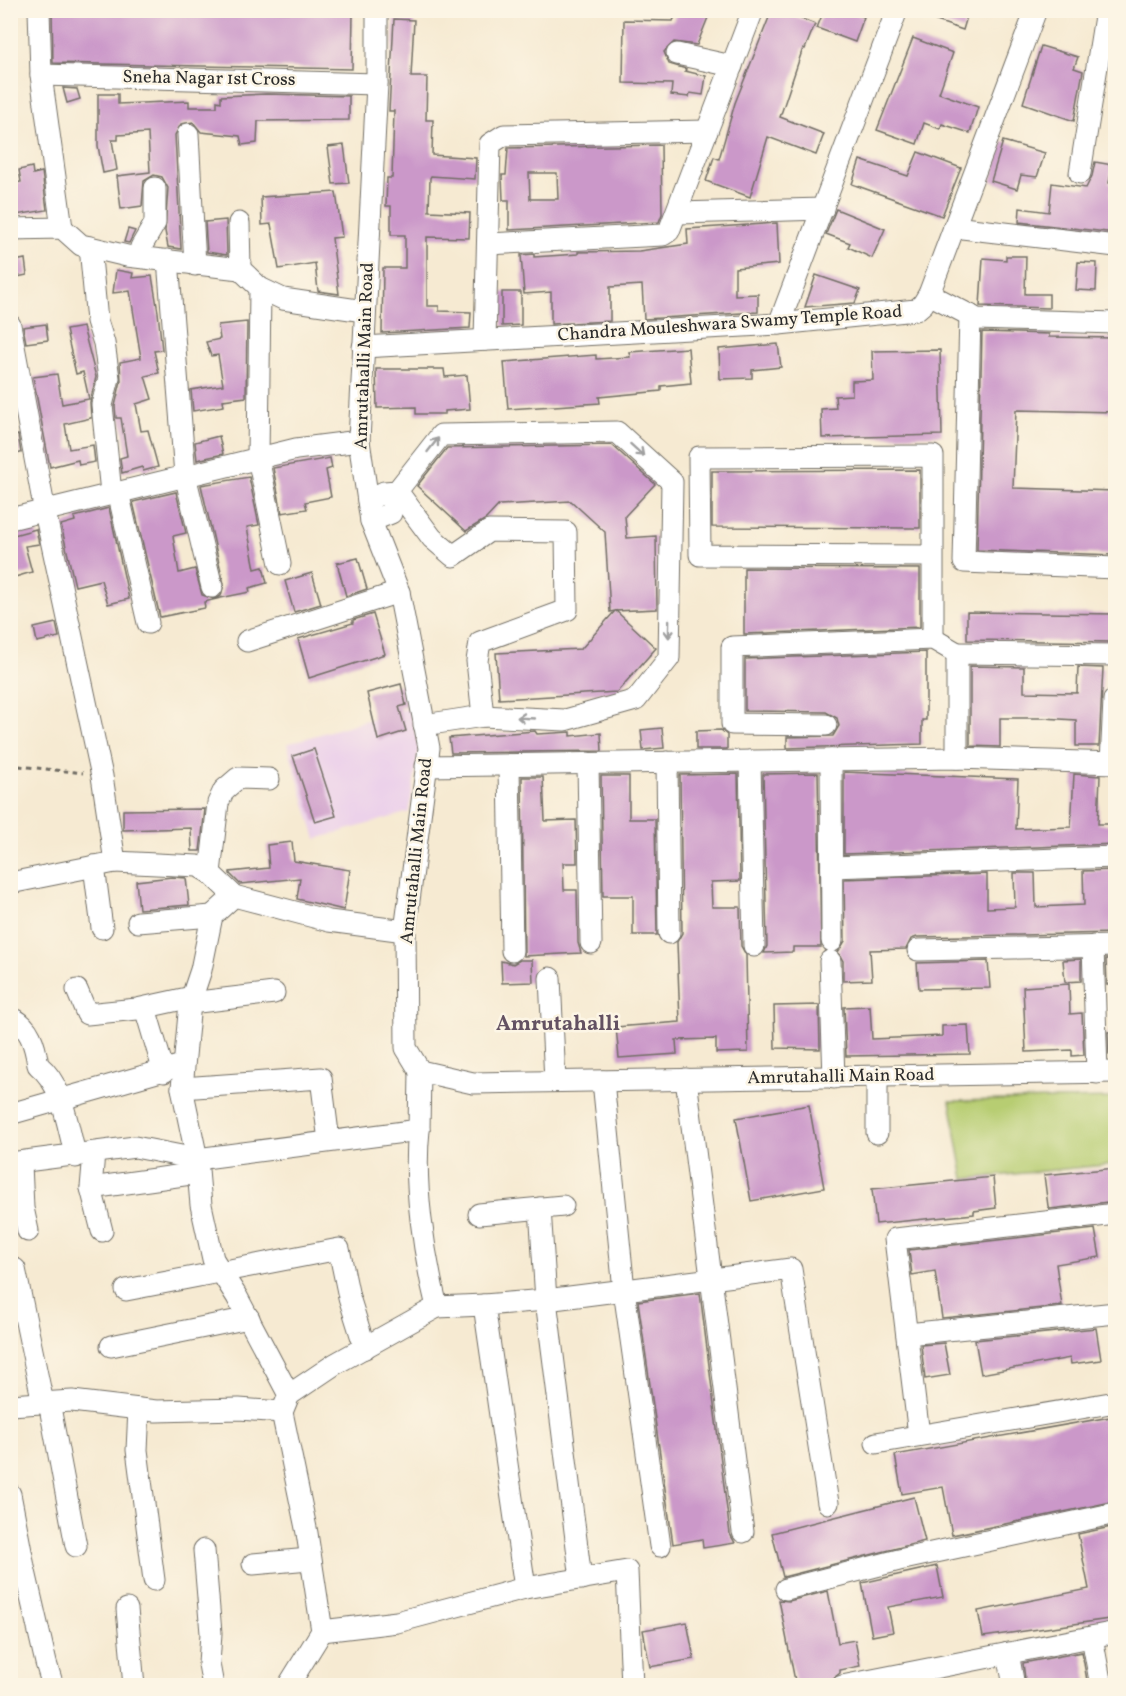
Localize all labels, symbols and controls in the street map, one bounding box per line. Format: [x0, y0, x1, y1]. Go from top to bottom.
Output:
street label: Sneha Nagar 1st Cross [122, 65, 296, 93]
street label: Amrutahalli Main Road [349, 262, 381, 450]
street label: Chandra Mouleshwara Swamy Temple Road [557, 299, 903, 349]
one-way arrow [426, 437, 439, 453]
one-way arrow [629, 443, 644, 457]
one-way arrow [663, 619, 675, 639]
one-way arrow [516, 712, 536, 723]
street label: Amrutahalli Main Road [395, 757, 439, 945]
district label: Amrutahalli [496, 1010, 620, 1039]
street label: Amrutahalli Main Road [747, 1063, 935, 1091]

